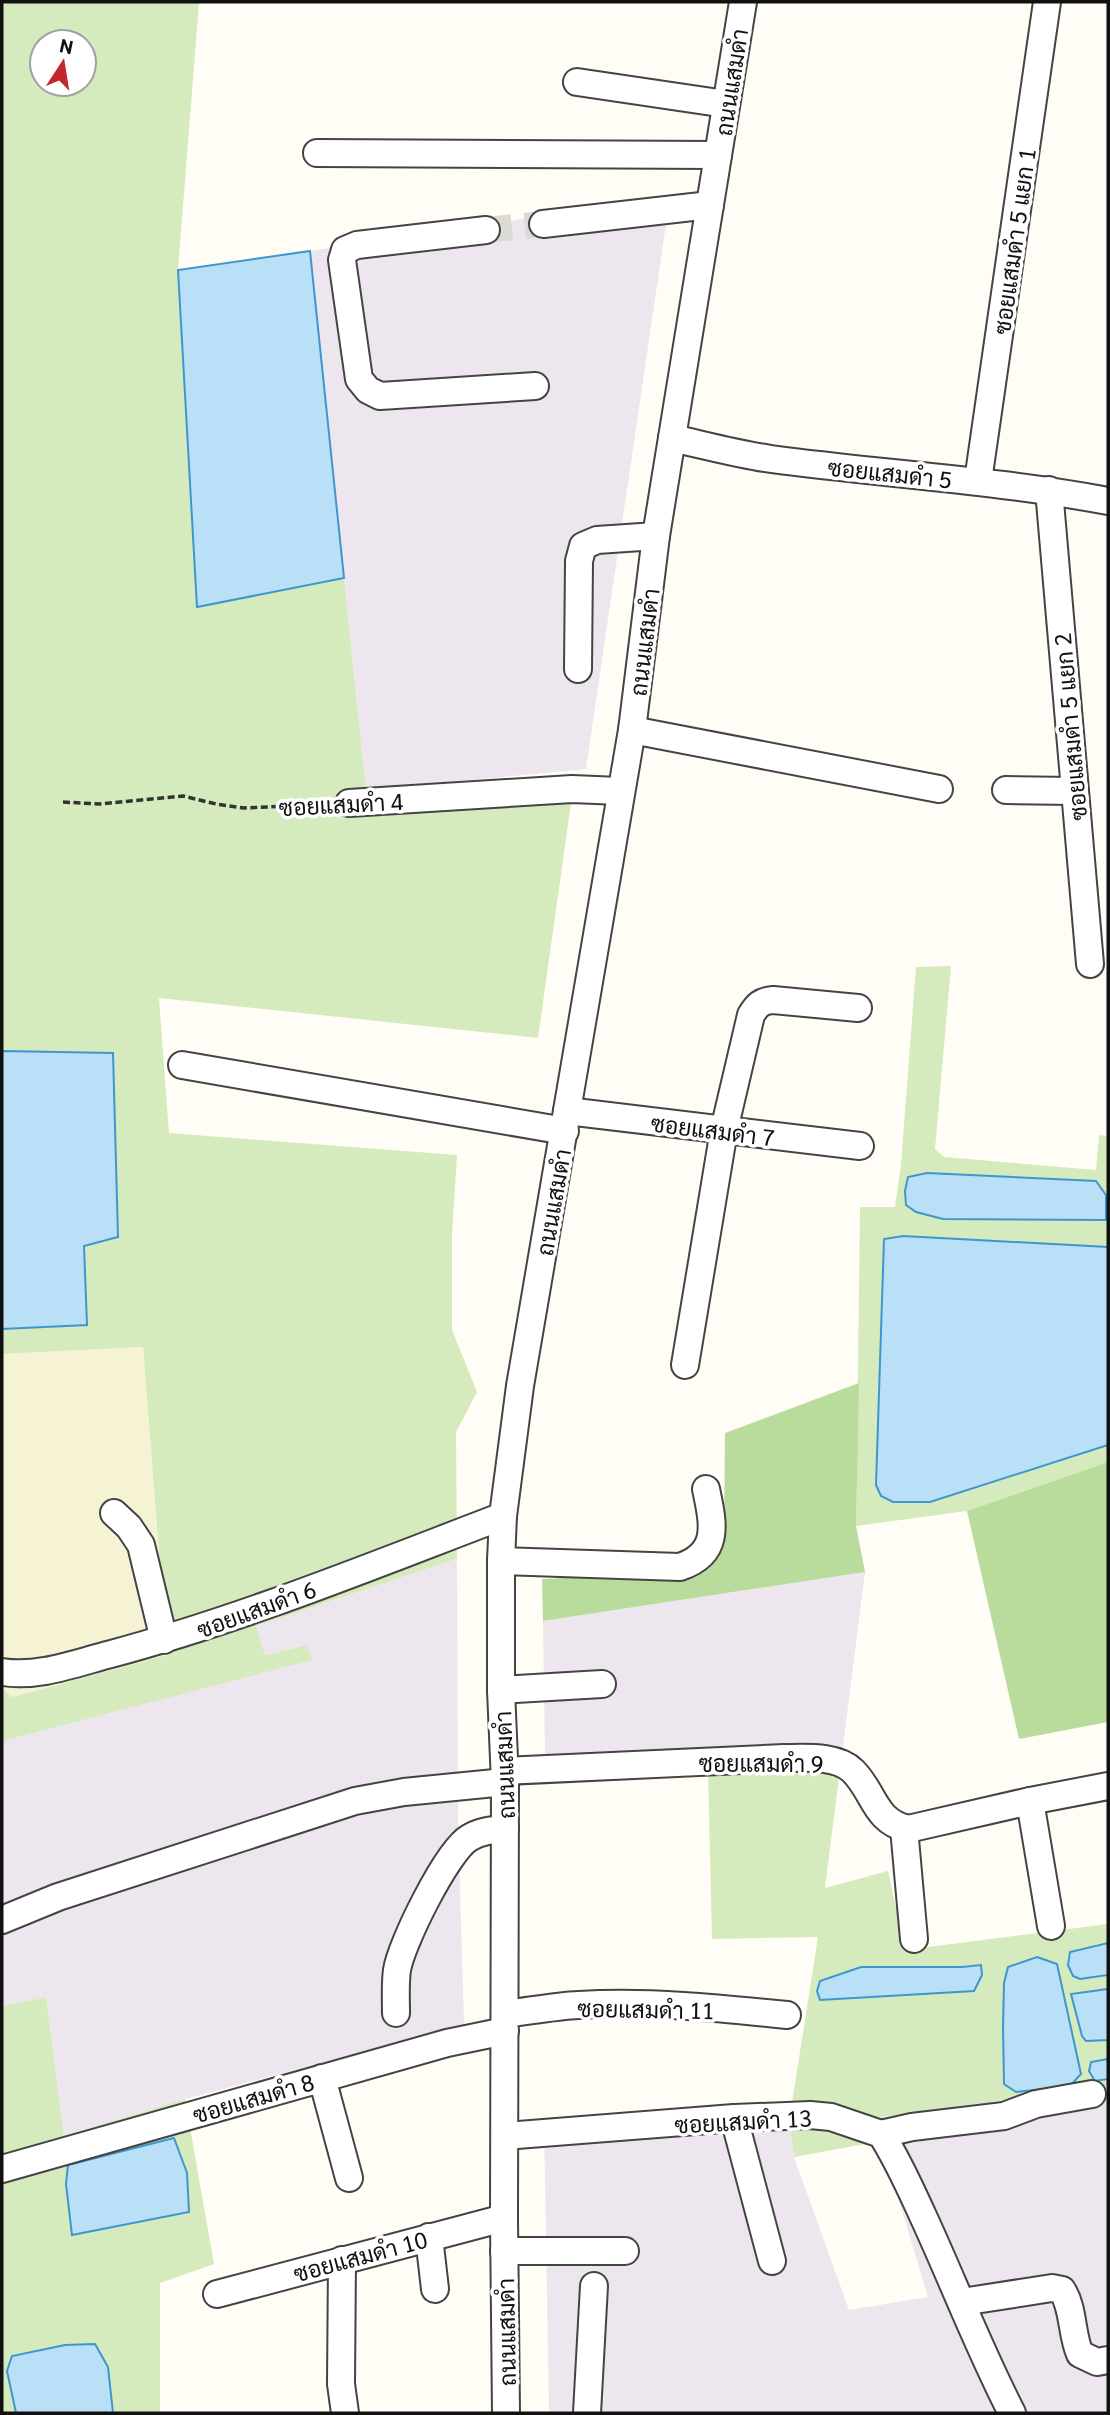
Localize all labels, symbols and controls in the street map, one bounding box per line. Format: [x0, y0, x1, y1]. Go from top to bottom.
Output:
street label: ถนนแสมดำ [707, 26, 753, 138]
north arrow [28, 28, 98, 98]
text: N [58, 32, 76, 59]
street label: ซอยแสมดำ 5 แยก 1 [985, 146, 1041, 336]
street label: ซอยแสมดำ 5 [826, 451, 954, 493]
street label: ถนนแสมดำ [622, 586, 664, 698]
street label: ซอยแสมดำ 5 แยก 2 [1046, 632, 1092, 822]
street label: ซอยแสมดำ 4 [278, 785, 404, 821]
street label: ซอยแสมดำ 7 [649, 1107, 777, 1151]
street label: ถนนแสมดำ [528, 1146, 576, 1258]
street label: ซอยแสมดำ 6 [192, 1573, 320, 1643]
street label: ถนนแสมดำ [486, 1710, 520, 1820]
street label: ซอยแสมดำ 9 [699, 1747, 823, 1777]
street label: ซอยแสมดำ 11 [577, 1992, 715, 2024]
street label: ซอยแสมดำ 8 [189, 2065, 317, 2129]
street label: ซอยแสมดำ 13 [674, 2101, 812, 2139]
street label: ซอยแสมดำ 10 [290, 2223, 430, 2287]
street label: ถนนแสมดำ [489, 2278, 521, 2386]

